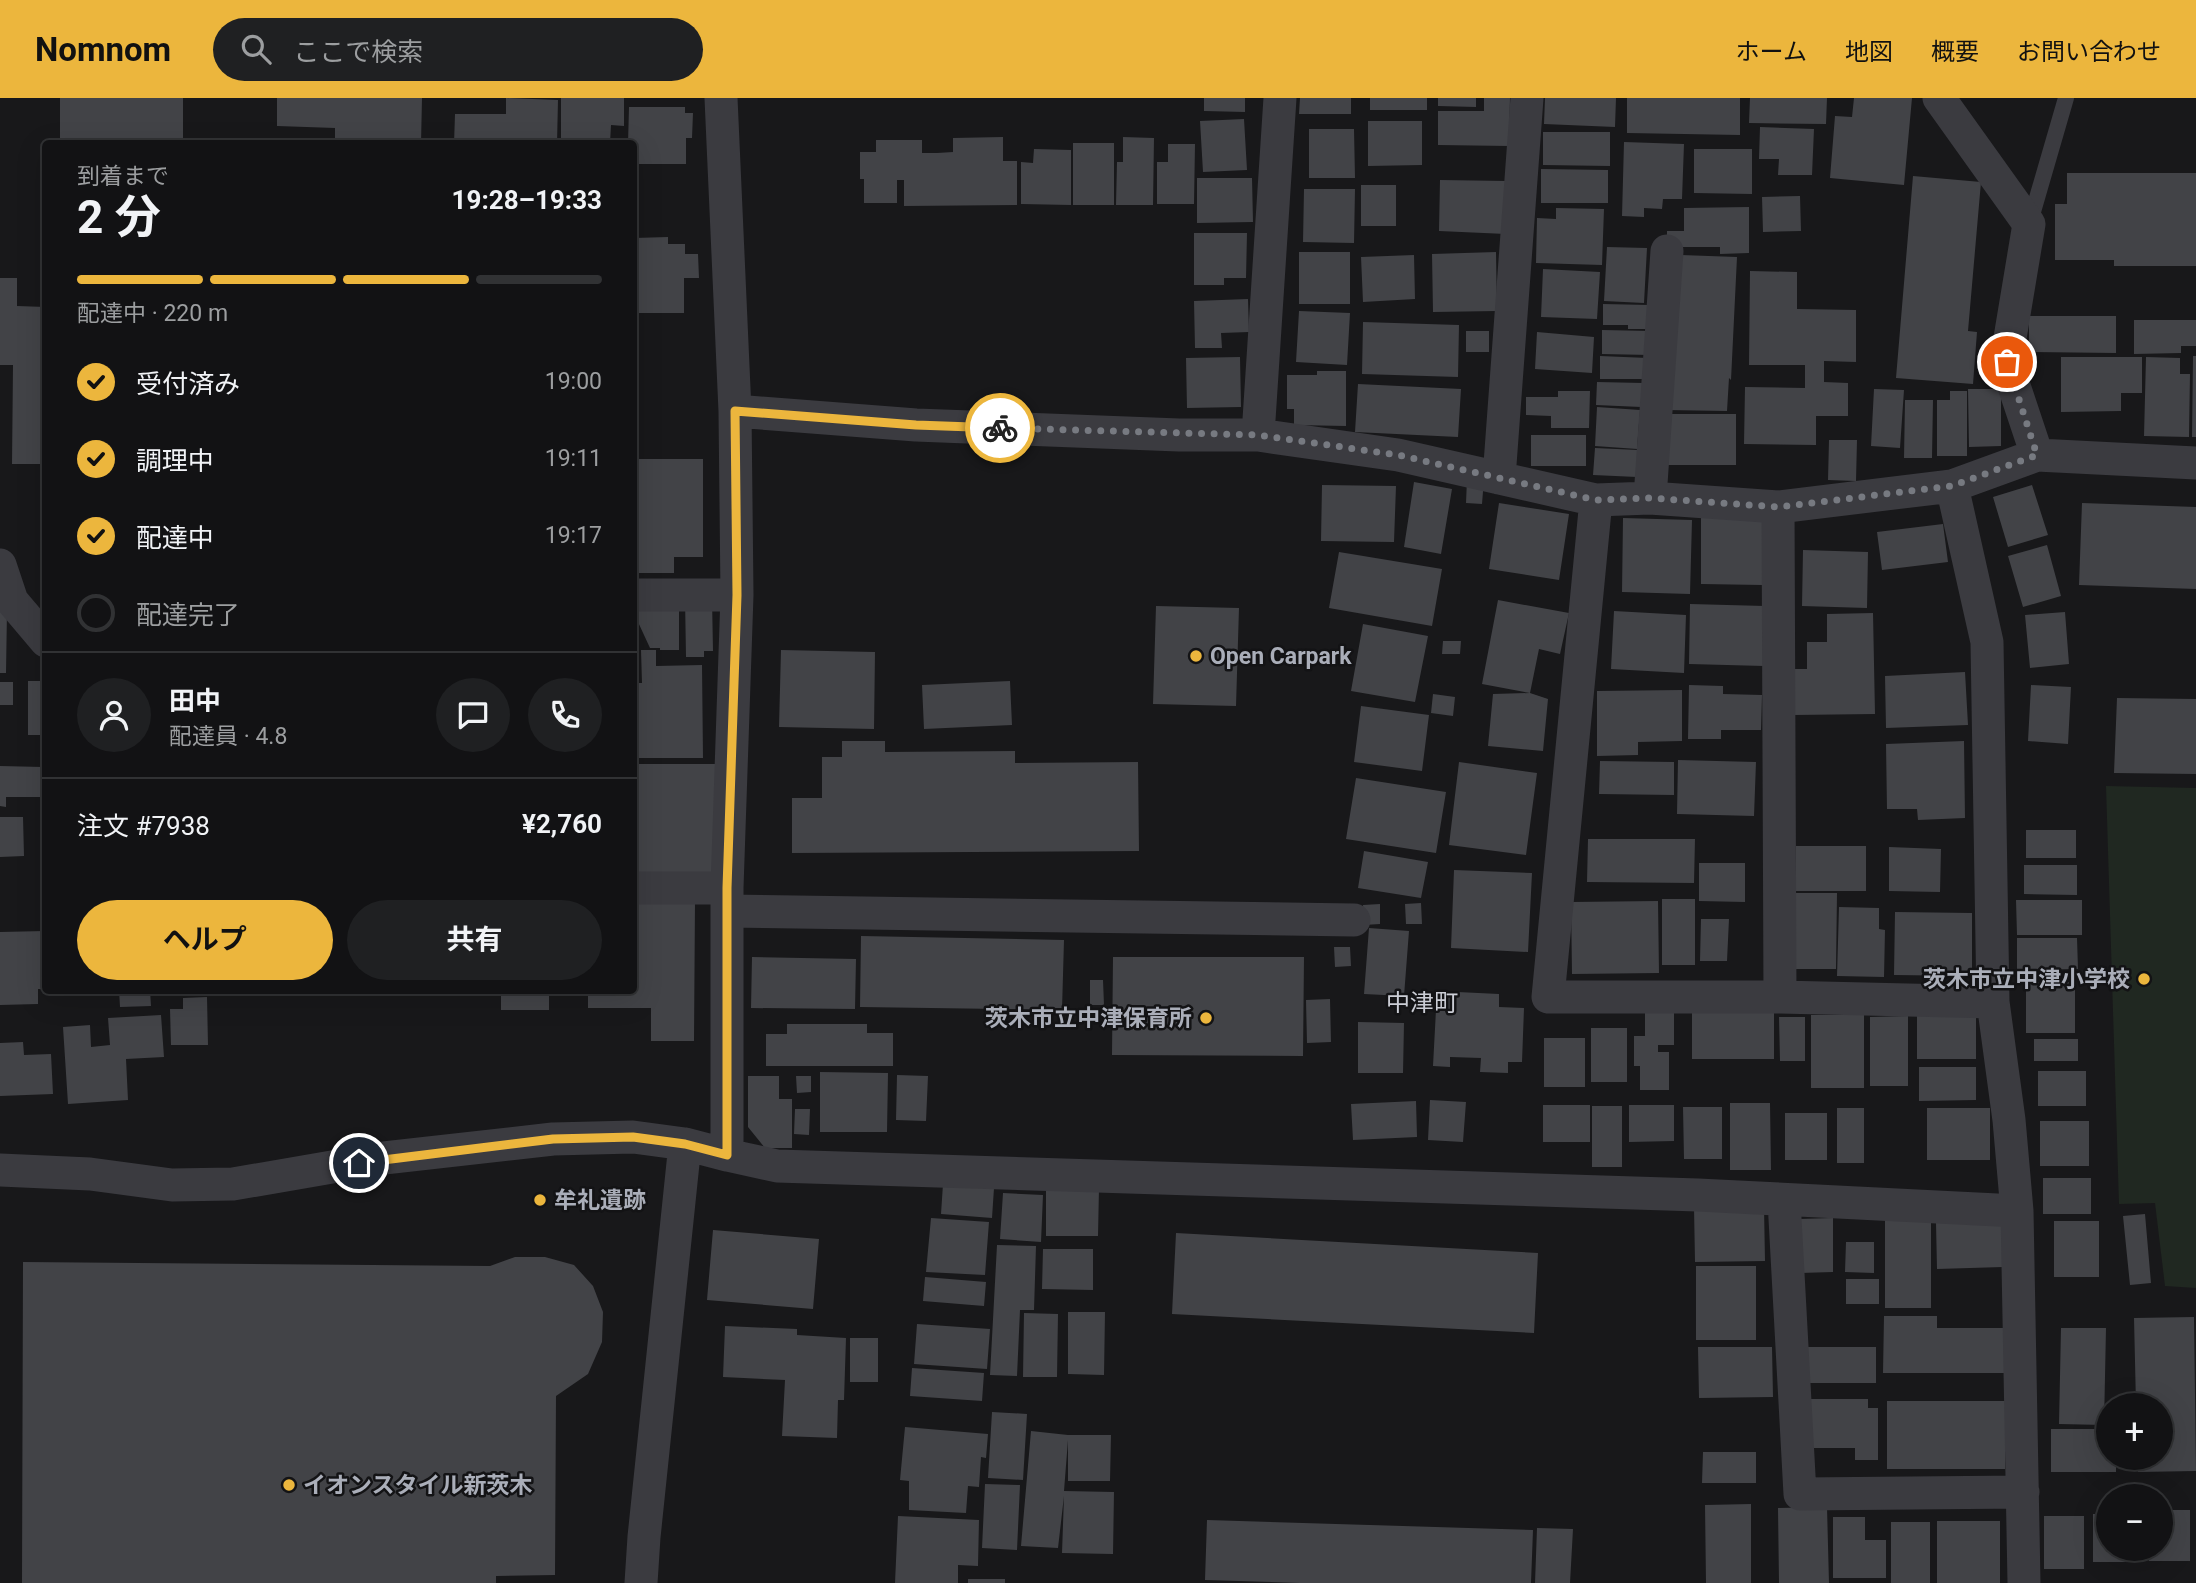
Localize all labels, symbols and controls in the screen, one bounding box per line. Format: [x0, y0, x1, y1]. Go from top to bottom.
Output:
search box [213, 18, 703, 81]
text: Nomnom [35, 30, 171, 69]
icon: search [237, 30, 275, 68]
text: ここで検索 [293, 37, 423, 67]
text: ホーム [1736, 38, 1807, 66]
text: 地図 [1845, 38, 1893, 66]
text: 概要 [1931, 38, 1979, 66]
text: お問い合わせ [2017, 38, 2161, 66]
text: 到着まで [77, 163, 169, 190]
text: 19:28–19:33 [452, 185, 602, 215]
text: 2 分 [77, 190, 161, 244]
text: 配達中 · 220 m [77, 300, 228, 327]
pin [1977, 332, 2037, 392]
icon: bag [1988, 343, 2026, 381]
icon: check [77, 363, 115, 401]
text: 19:00 [545, 368, 602, 395]
text: 受付済み [136, 369, 240, 399]
courier [965, 393, 1035, 463]
icon: bike [981, 409, 1019, 447]
icon: check [77, 440, 115, 478]
text: 19:11 [545, 445, 602, 472]
text: 調理中 [136, 446, 214, 476]
icon: check [77, 517, 115, 555]
text: 19:17 [545, 522, 602, 549]
text: 配達中 [136, 523, 214, 553]
text: 配達完了 [136, 600, 240, 630]
place label: Open Carpark [1210, 643, 1352, 670]
marker: Open Carpark [1188, 648, 1204, 664]
button: person [77, 678, 151, 752]
button: chat [436, 678, 510, 752]
button: phone [528, 678, 602, 752]
text: 田中 [169, 686, 221, 716]
text: 配達員 · 4.8 [169, 723, 287, 750]
text: ¥2,760 [522, 809, 602, 839]
text: 注文 #7938 [77, 811, 210, 841]
button: ヘルプ [77, 900, 333, 980]
button: 共有 [347, 900, 602, 980]
place label: 茨木市立中津小学校 [1923, 966, 2130, 993]
marker: 茨木市立中津小学校 [2136, 971, 2152, 987]
district label: 中津町 [1386, 989, 1458, 1017]
place label: 茨木市立中津保育所 [985, 1005, 1192, 1032]
marker: 茨木市立中津保育所 [1198, 1010, 1214, 1026]
pin [329, 1133, 389, 1193]
icon: home [340, 1144, 378, 1182]
place label: 牟礼遺跡 [554, 1187, 646, 1214]
marker: 牟礼遺跡 [532, 1192, 548, 1208]
map controls [2096, 1393, 2173, 1561]
button: + [2096, 1393, 2173, 1470]
place label: イオンスタイル新茨木 [303, 1472, 533, 1499]
marker: イオンスタイル新茨木 [281, 1477, 297, 1493]
button: − [2096, 1484, 2173, 1561]

